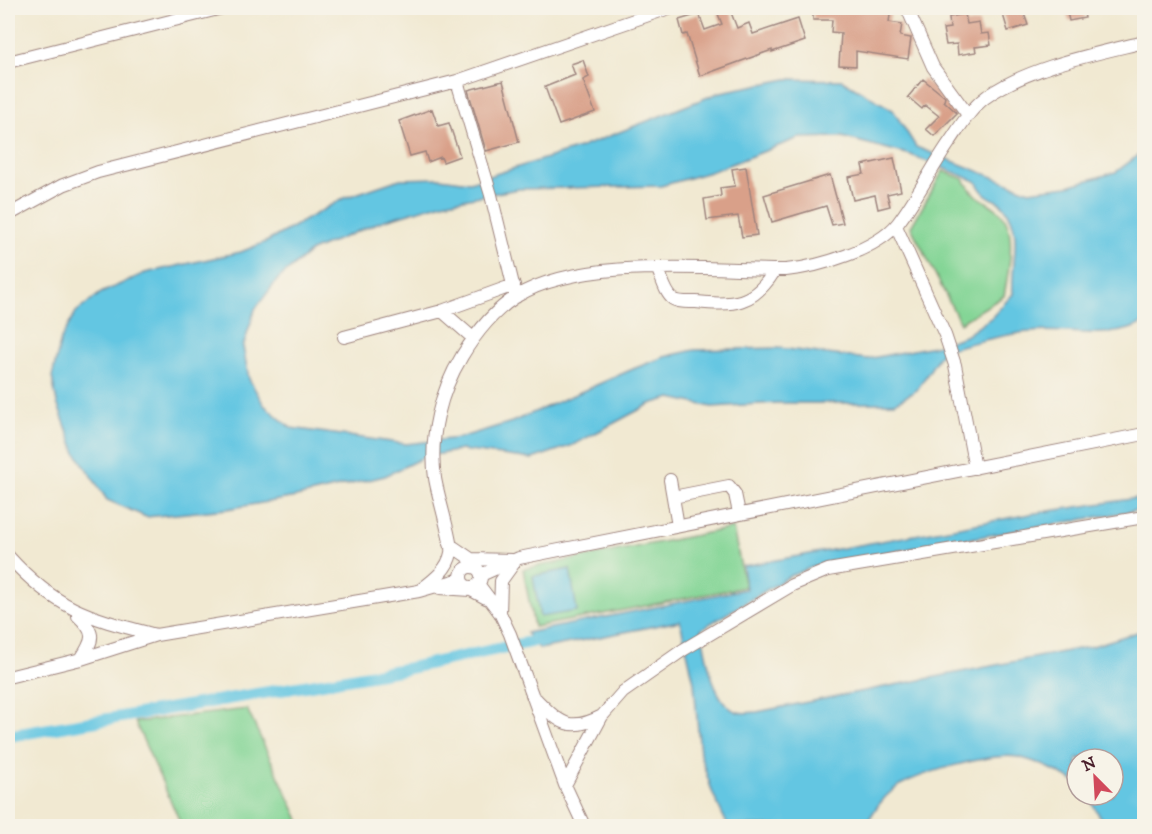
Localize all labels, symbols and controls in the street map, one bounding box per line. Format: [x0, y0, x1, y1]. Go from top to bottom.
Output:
north arrow [1065, 747, 1125, 807]
text: N [1079, 752, 1099, 776]

